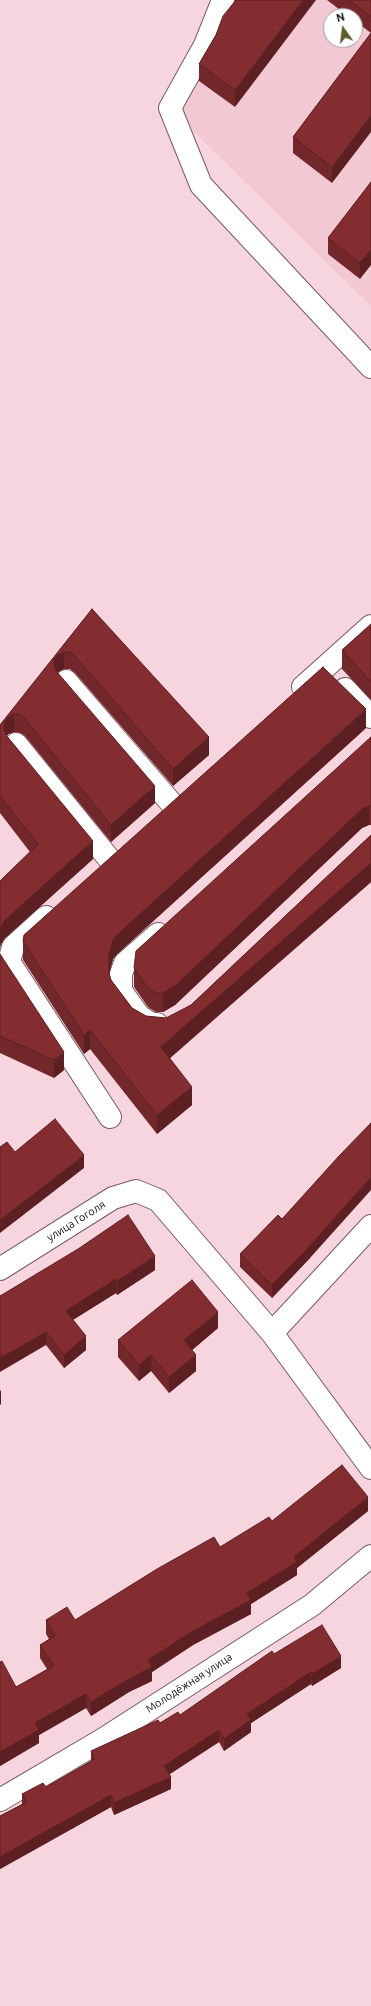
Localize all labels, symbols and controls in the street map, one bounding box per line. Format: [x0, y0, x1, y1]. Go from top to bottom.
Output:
north arrow [323, 8, 363, 48]
text: N [335, 11, 346, 24]
street label: улица Гоголя [44, 1198, 108, 1244]
street label: Молодёжная улица [143, 1650, 235, 1716]

